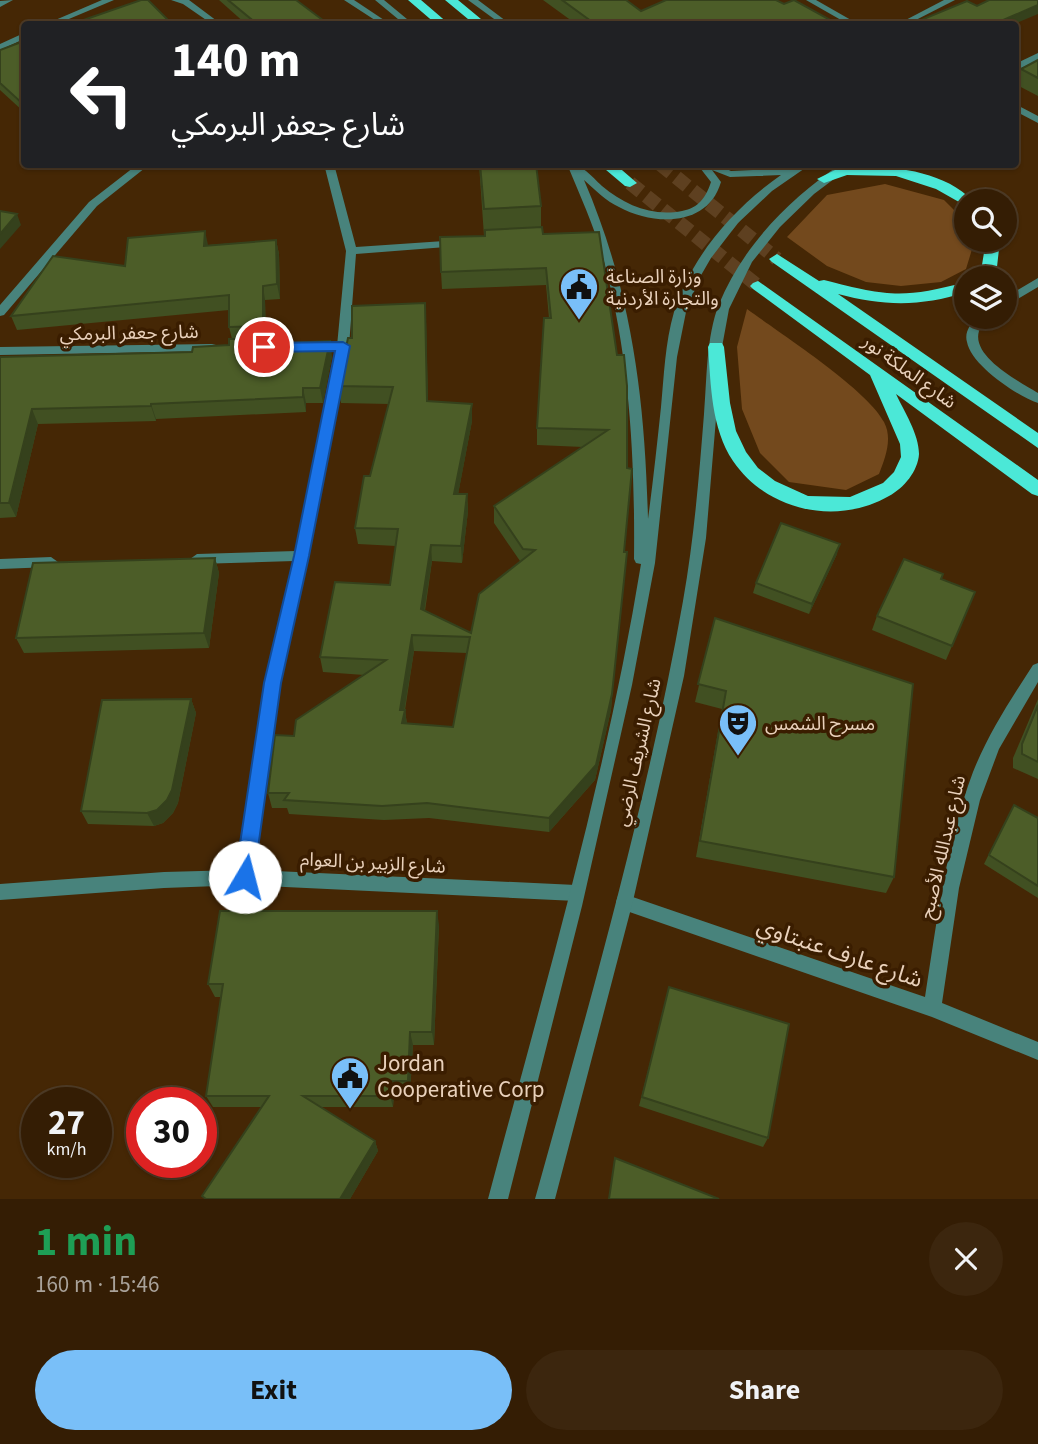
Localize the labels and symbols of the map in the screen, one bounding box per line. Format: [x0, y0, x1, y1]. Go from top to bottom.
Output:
place label: وزارة الصناعة والتجارة الأردنية [606, 264, 719, 313]
public building icon: وزارة الصناعة والتجارة الأردنية [558, 266, 600, 321]
pin [234, 317, 294, 377]
street label: شارع جعفر البرمكي [59, 319, 199, 349]
street label: شارع الملكة نور [856, 328, 962, 416]
street label: شارع الشريف الرضي [608, 676, 669, 829]
theatre icon: مسرح الشمس [717, 702, 759, 757]
place label: مسرح الشمس [765, 711, 875, 738]
street label: شارع عبدالله الأصبح [914, 773, 973, 922]
position arrow [208, 840, 282, 914]
street label: شارع الزبير بن العوام [300, 846, 446, 881]
street label: شارع عارف عنبتاوي [753, 909, 927, 997]
place label: Jordan Cooperative Corp [377, 1047, 544, 1106]
public building icon: Jordan Cooperative Corp [329, 1055, 371, 1110]
speed limit sign: 30 [126, 1087, 217, 1178]

